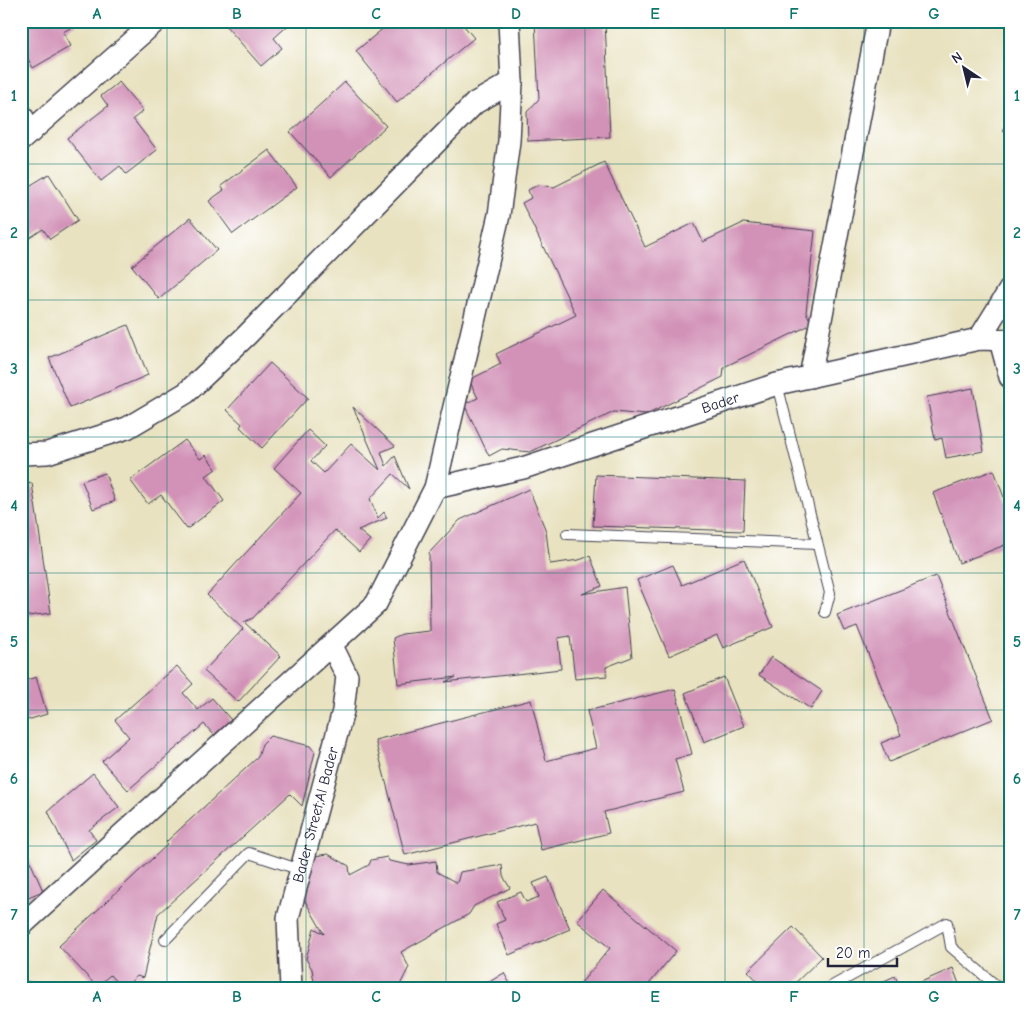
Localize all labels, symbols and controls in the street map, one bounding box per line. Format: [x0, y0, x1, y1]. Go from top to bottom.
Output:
text: A [93, 5, 102, 23]
text: B [232, 5, 242, 23]
text: C [371, 5, 381, 23]
text: D [511, 5, 521, 23]
text: E [650, 5, 660, 23]
text: F [789, 5, 799, 23]
text: G [928, 5, 940, 23]
north arrow [938, 42, 988, 92]
text: N [948, 48, 965, 67]
text: 1 [11, 87, 17, 105]
text: 1 [1014, 87, 1020, 105]
text: 2 [10, 224, 18, 242]
text: 2 [1013, 224, 1021, 242]
text: 3 [10, 360, 18, 378]
text: 3 [1013, 360, 1021, 378]
street label: Bader [699, 388, 741, 417]
text: 4 [10, 497, 18, 515]
text: 4 [1013, 497, 1021, 515]
text: 5 [10, 633, 18, 651]
text: 5 [1013, 633, 1021, 651]
street label: Bader Street;Al Bader [289, 745, 342, 884]
text: 6 [10, 770, 18, 788]
text: 6 [1013, 770, 1021, 788]
text: 7 [10, 906, 18, 924]
text: 7 [1013, 906, 1021, 924]
scale bar [828, 935, 897, 967]
text: 20 m [836, 944, 870, 962]
text: A [93, 988, 102, 1006]
text: B [232, 988, 242, 1006]
text: C [371, 988, 381, 1006]
text: D [511, 988, 521, 1006]
text: E [650, 988, 660, 1006]
text: F [789, 988, 799, 1006]
text: G [928, 988, 940, 1006]

